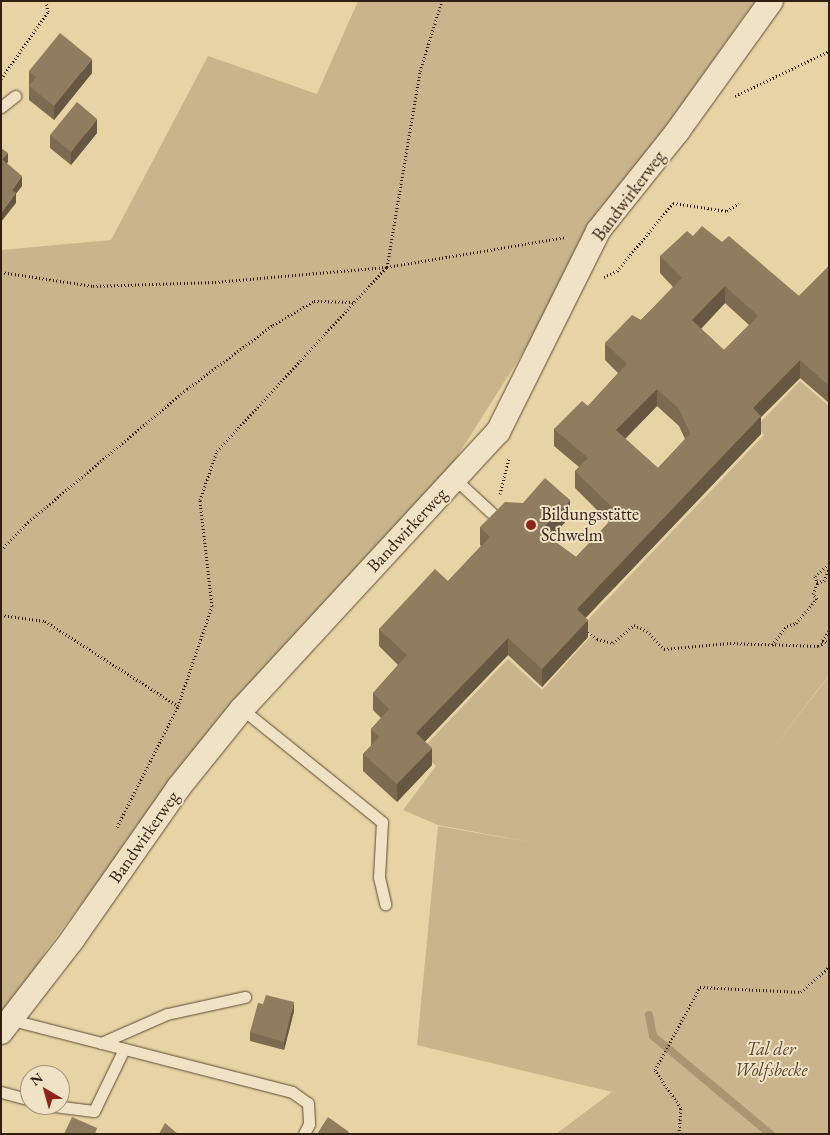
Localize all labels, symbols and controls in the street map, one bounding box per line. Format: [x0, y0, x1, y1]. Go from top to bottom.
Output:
street label: Bandwirkerweg [588, 147, 670, 245]
street label: Bandwirkerweg [363, 483, 451, 577]
place label: Bildungsstätte Schwelm [541, 504, 639, 546]
marker: Bildungsstätte Schwelm [525, 519, 537, 531]
street label: Bandwirkerweg [104, 787, 184, 887]
park label: Tal der Wolfsbecke [734, 1039, 808, 1082]
north arrow [20, 1065, 70, 1115]
text: N [26, 1068, 46, 1090]

